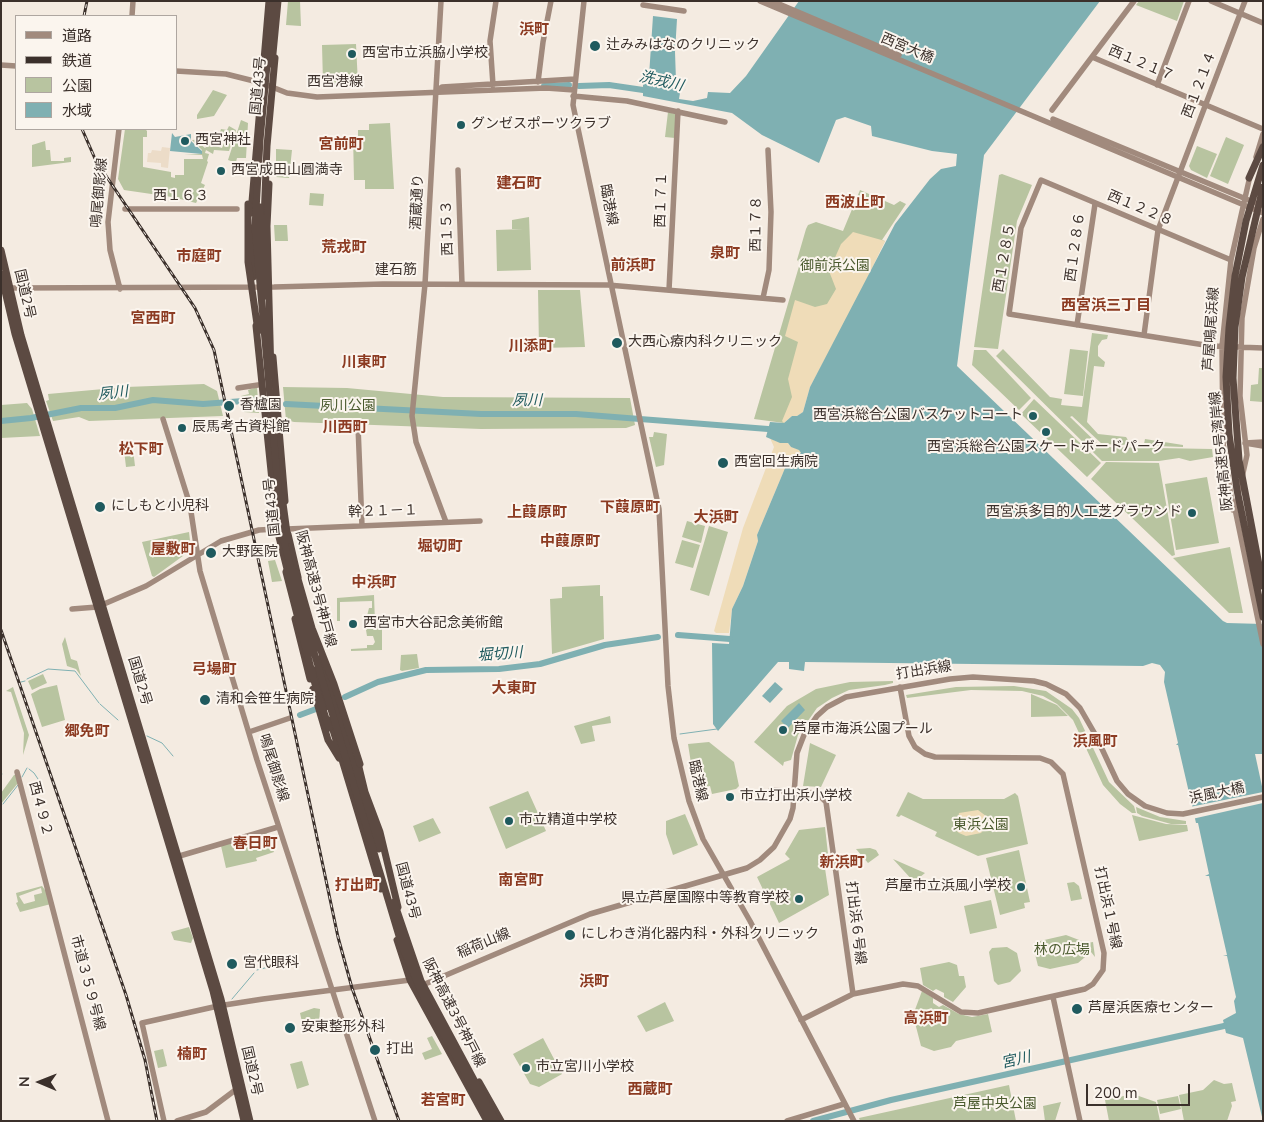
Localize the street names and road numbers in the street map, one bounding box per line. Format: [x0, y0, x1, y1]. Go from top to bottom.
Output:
street label: 西宮大橋 [878, 30, 936, 68]
street label: 西１２１７ [1106, 43, 1176, 85]
street label: 西１２１４ [1180, 49, 1220, 121]
street label: 国道43号 [248, 56, 270, 116]
street label: 西宮港線 [307, 75, 363, 91]
street label: 鳴尾御影線 [89, 157, 111, 229]
street label: 西１７１ [653, 172, 671, 228]
street label: 酒蔵通り [408, 174, 428, 230]
street label: 臨港線 [596, 183, 620, 227]
street label: 西１２２８ [1105, 188, 1175, 230]
street label: 西１６３ [153, 189, 209, 205]
street label: 西１７８ [748, 196, 766, 252]
street label: 西１５３ [439, 200, 457, 256]
street label: 西１２８６ [1063, 211, 1089, 283]
street label: 西１２８５ [991, 222, 1019, 294]
street label: 建石筋 [375, 263, 417, 279]
street label: 国道2号 [10, 268, 38, 320]
street label: 芦屋鳴尾浜線 [1201, 287, 1223, 371]
street label: 阪神高速5号湾岸線 [1207, 390, 1237, 512]
street label: 国道43号 [262, 477, 284, 537]
street label: 幹２１－１ [348, 502, 418, 522]
street label: 阪神高速3号神戸線 [291, 529, 339, 649]
street label: 国道2号 [124, 654, 154, 708]
street label: 打出浜線 [895, 658, 953, 684]
street label: 鳴尾御影線 [255, 732, 291, 804]
street label: 臨港線 [684, 759, 710, 803]
street label: 西４９２ [25, 780, 55, 838]
street label: 浜風大橋 [1188, 780, 1246, 808]
street label: 国道43号 [391, 860, 423, 922]
street label: 打出浜１号線 [1090, 865, 1124, 951]
street label: 打出浜６号線 [842, 880, 868, 966]
street label: 稲荷山線 [455, 925, 513, 963]
street label: 市道３５９号線 [66, 933, 108, 1033]
street label: 阪神高速3号神戸線 [418, 956, 488, 1070]
street label: 国道2号 [237, 1045, 265, 1097]

